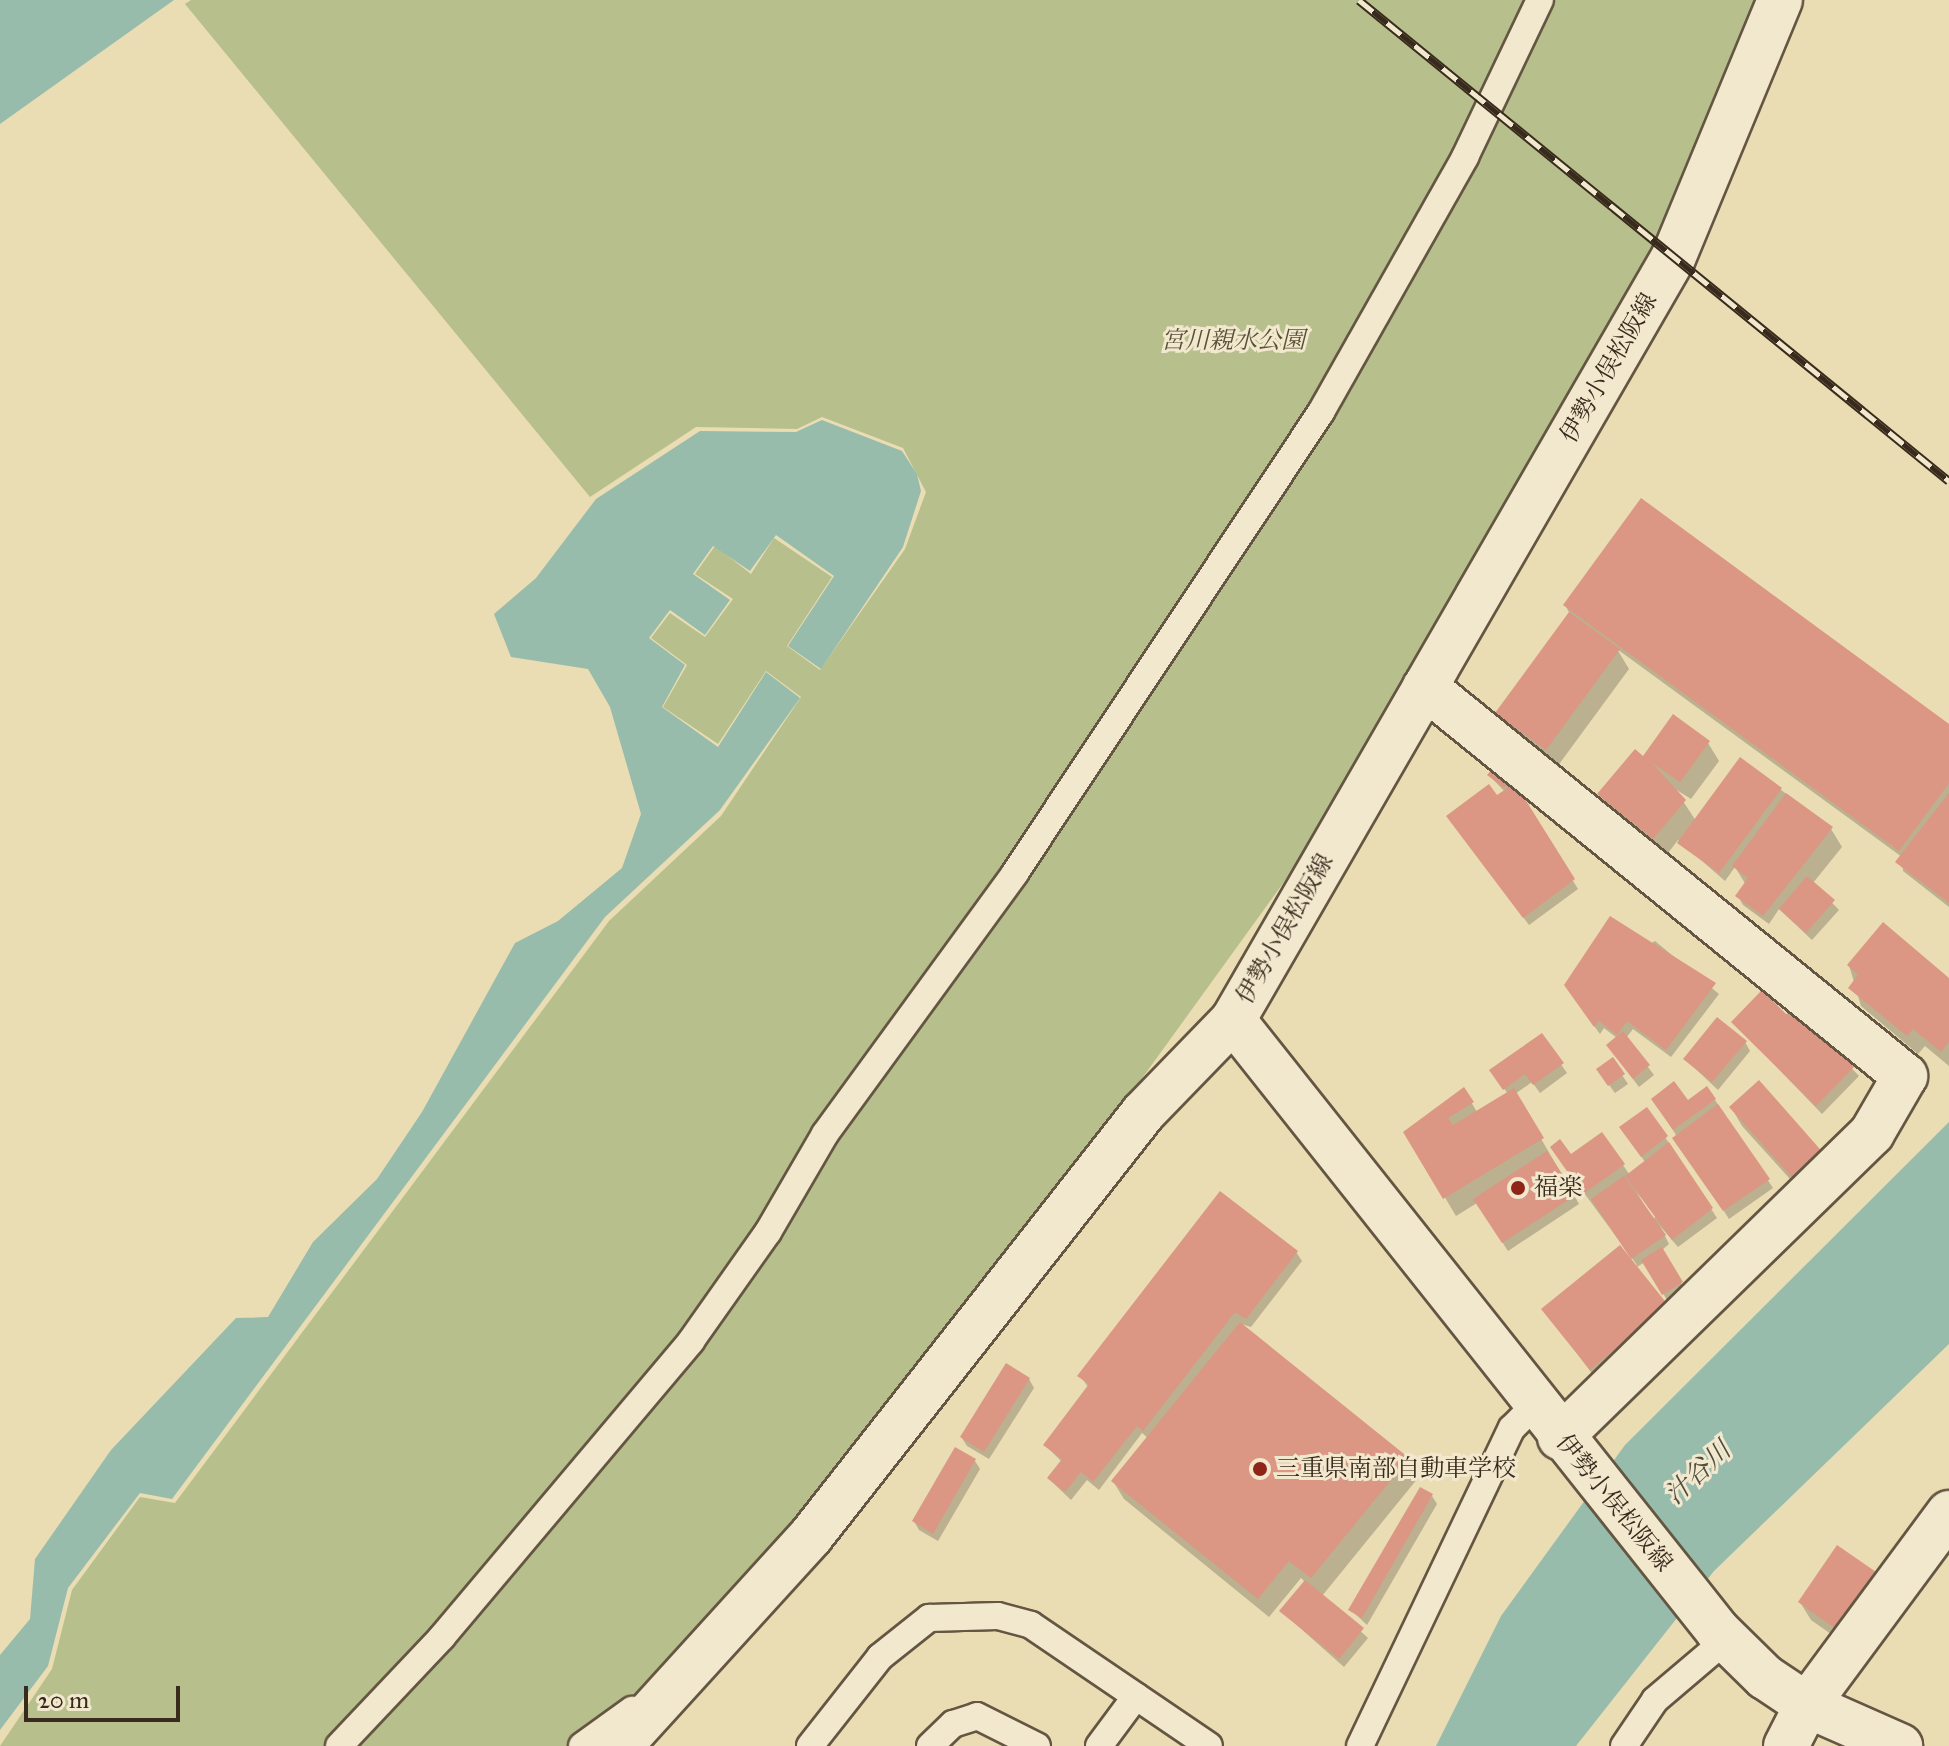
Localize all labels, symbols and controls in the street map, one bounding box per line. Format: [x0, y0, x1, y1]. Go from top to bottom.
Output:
street label: 伊勢小俣松阪線 [1555, 288, 1663, 448]
park label: 宮川親水公園 [1161, 327, 1305, 355]
street label: 伊勢小俣松阪線 [1231, 849, 1339, 1009]
place label: 福楽 [1534, 1174, 1582, 1202]
marker: 福楽 [1509, 1179, 1527, 1197]
street label: 伊勢小俣松阪線 [1550, 1429, 1678, 1577]
water label: 汁谷川 [1659, 1435, 1737, 1511]
place label: 三重県南部自動車学校 [1276, 1455, 1516, 1483]
marker: 三重県南部自動車学校 [1251, 1460, 1269, 1478]
scale bar [28, 1670, 184, 1720]
text: 20 m [38, 1685, 89, 1715]

